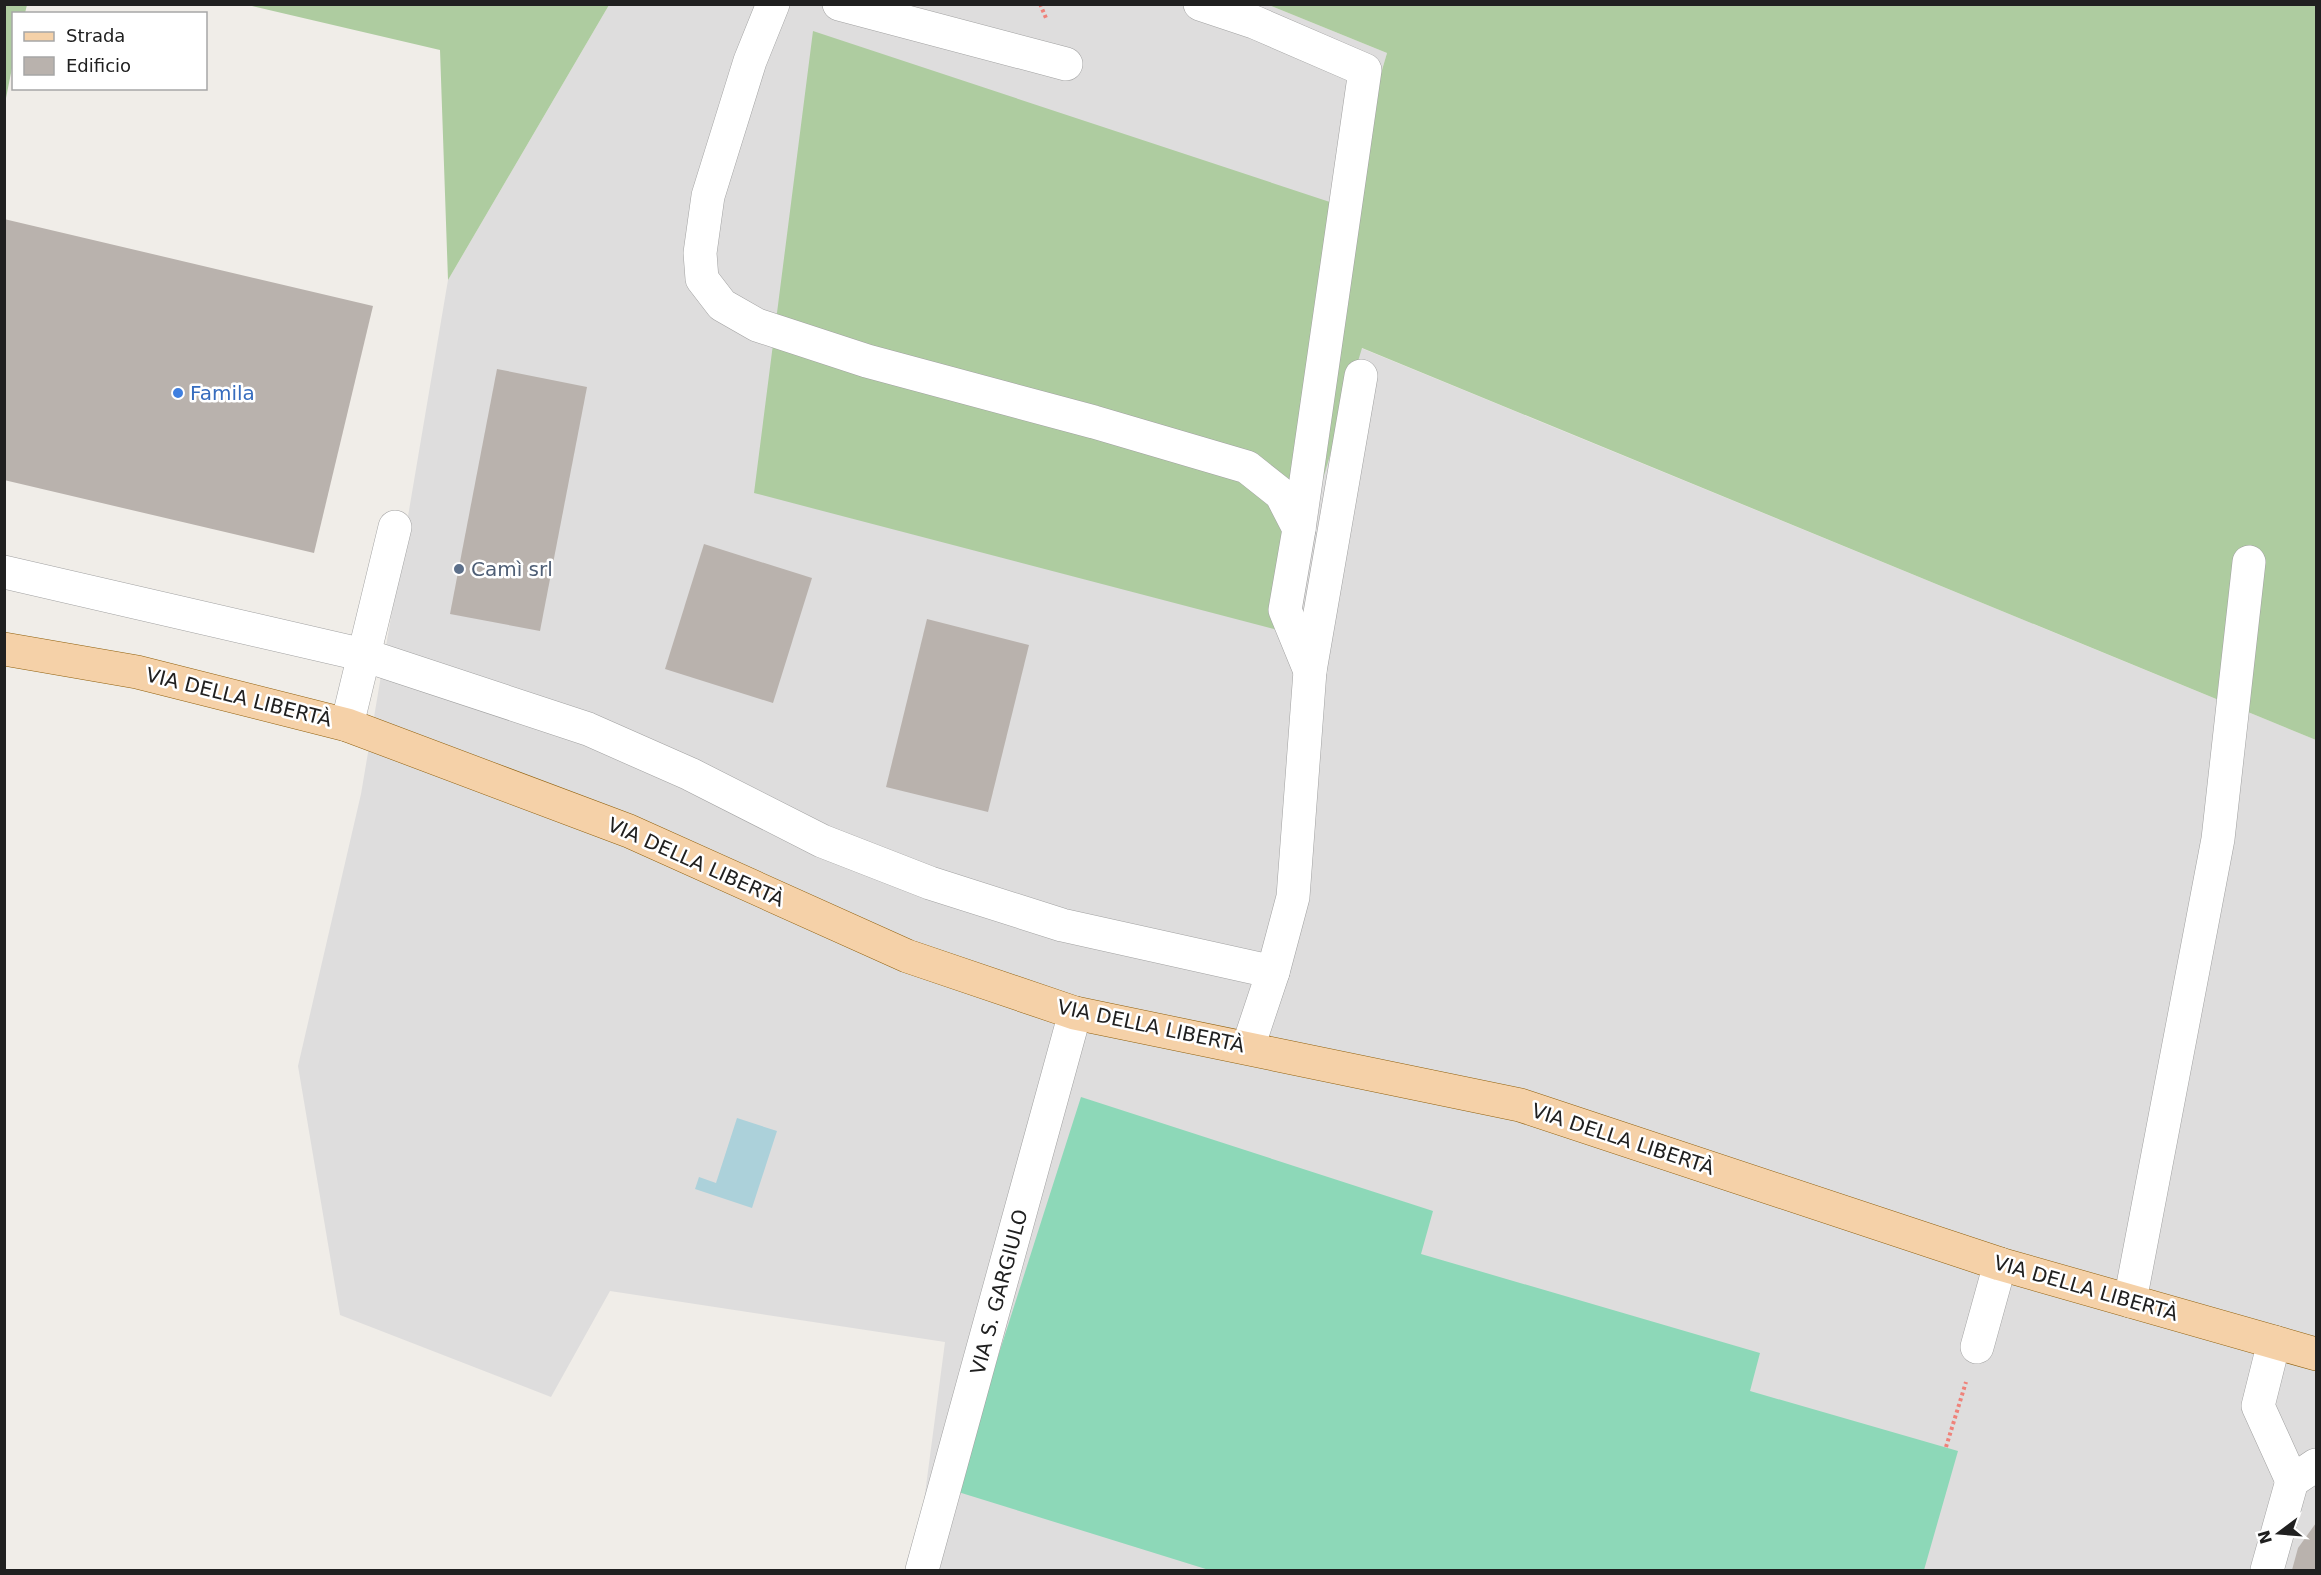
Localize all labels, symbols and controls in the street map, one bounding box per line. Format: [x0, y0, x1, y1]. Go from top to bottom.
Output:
legend [12, 12, 207, 90]
text: Strada [66, 25, 125, 46]
text: Edificio [66, 55, 131, 76]
place label: Famila [190, 381, 255, 405]
marker: Famila [171, 386, 185, 400]
place label: Camì srl [471, 557, 553, 581]
marker: Camì srl [452, 562, 466, 576]
street label: VIA DELLA LIBERTÀ [144, 662, 335, 732]
street label: VIA DELLA LIBERTÀ [604, 812, 788, 912]
street label: VIA DELLA LIBERTÀ [1055, 994, 1247, 1058]
street label: VIA DELLA LIBERTÀ [1529, 1098, 1718, 1180]
street label: VIA S. GARGIULO [965, 1207, 1033, 1377]
street label: VIA DELLA LIBERTÀ [1991, 1250, 2181, 1326]
north arrow [2249, 1503, 2309, 1563]
text: N [2254, 1528, 2276, 1546]

